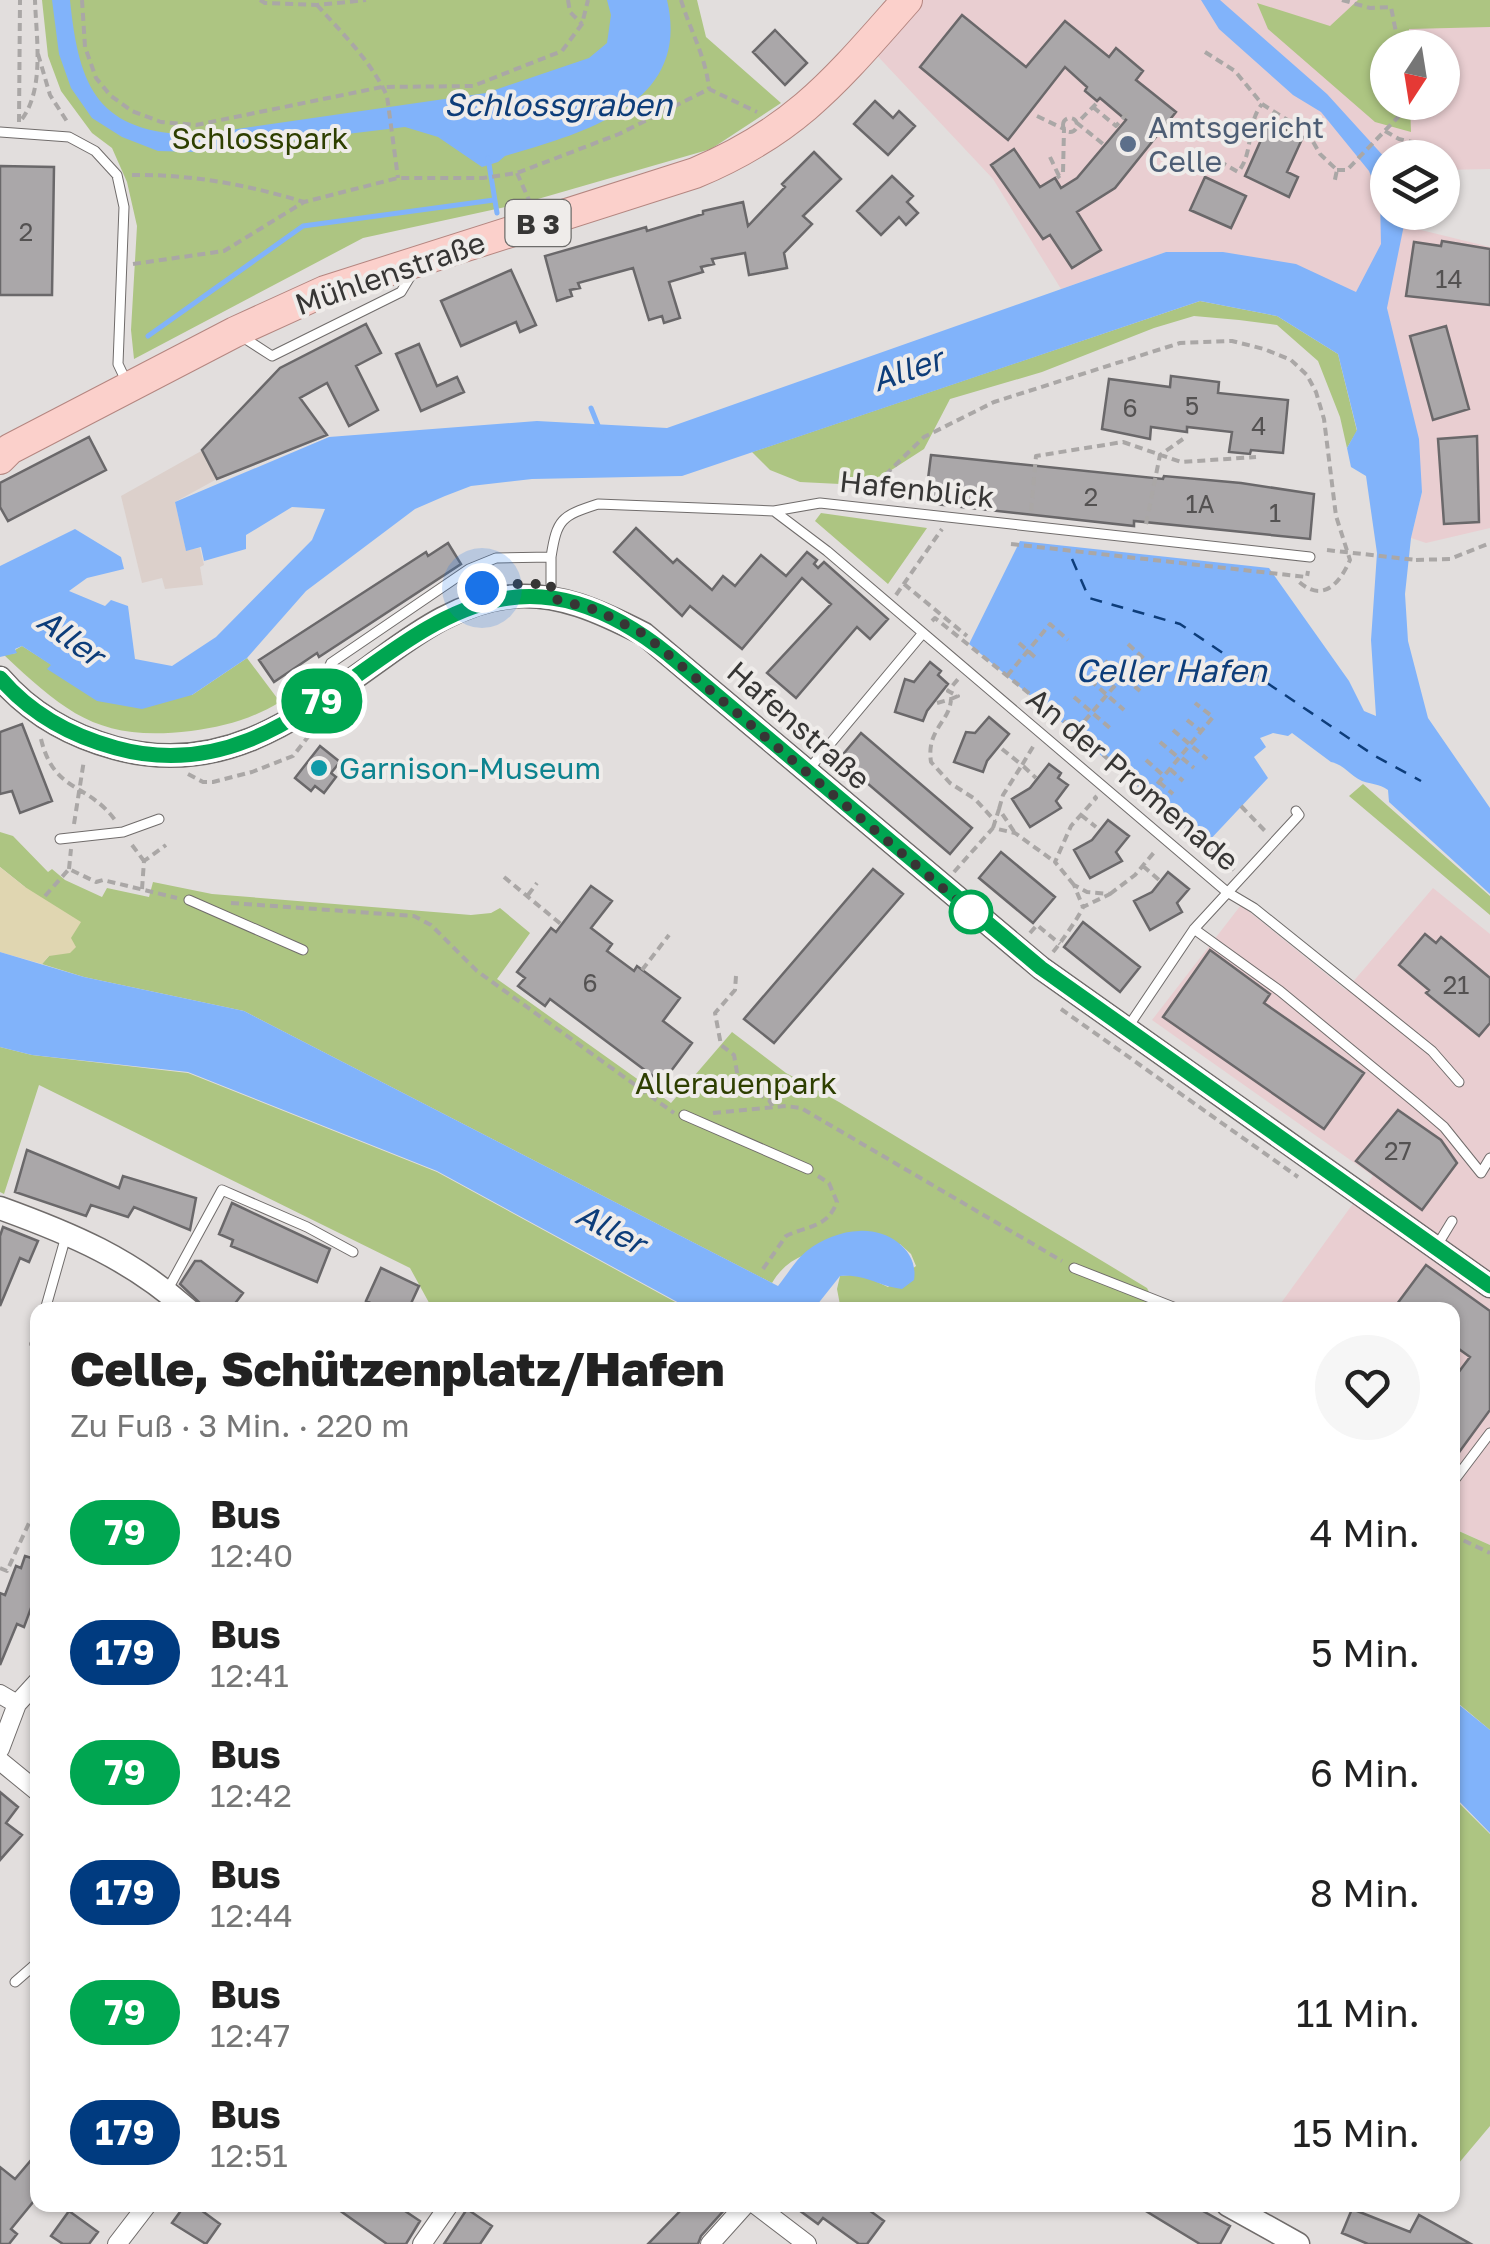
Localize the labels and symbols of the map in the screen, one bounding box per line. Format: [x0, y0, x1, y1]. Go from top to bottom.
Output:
north arrow [1370, 30, 1460, 120]
water label: Schlossgraben [444, 85, 674, 123]
place label: Amtsgericht Celle [1148, 109, 1324, 179]
park label: Schlosspark [171, 120, 349, 156]
marker: Amtsgericht Celle [1117, 133, 1139, 155]
road number: B 3 [506, 200, 570, 246]
house number: 2 [19, 216, 33, 247]
street label: Mühlenstraße [290, 224, 490, 322]
house number: 14 [1435, 263, 1463, 294]
water label: Aller [867, 338, 951, 399]
house number: 5 [1185, 390, 1199, 421]
house number: 6 [1122, 392, 1138, 423]
house number: 4 [1251, 410, 1267, 441]
street label: Hafenblick [838, 463, 996, 515]
house number: 2 [1084, 481, 1098, 512]
house number: 1A [1186, 488, 1215, 519]
house number: 1 [1269, 497, 1281, 528]
your location [457, 563, 507, 613]
water label: Aller [31, 600, 115, 676]
water label: Celler Hafen [1075, 651, 1268, 689]
street label: Hafenstraße [720, 653, 878, 797]
line badge: 79 [277, 668, 367, 734]
street label: An der Promenade [1020, 680, 1246, 878]
place label: Garnison-Museum [339, 750, 601, 786]
marker: Garnison-Museum [308, 757, 330, 779]
unlabelled marker [950, 891, 992, 933]
house number: 6 [582, 967, 598, 998]
house number: 21 [1443, 969, 1469, 1000]
park label: Allerauenpark [635, 1065, 837, 1101]
house number: 27 [1384, 1135, 1412, 1166]
water label: Aller [570, 1194, 656, 1264]

